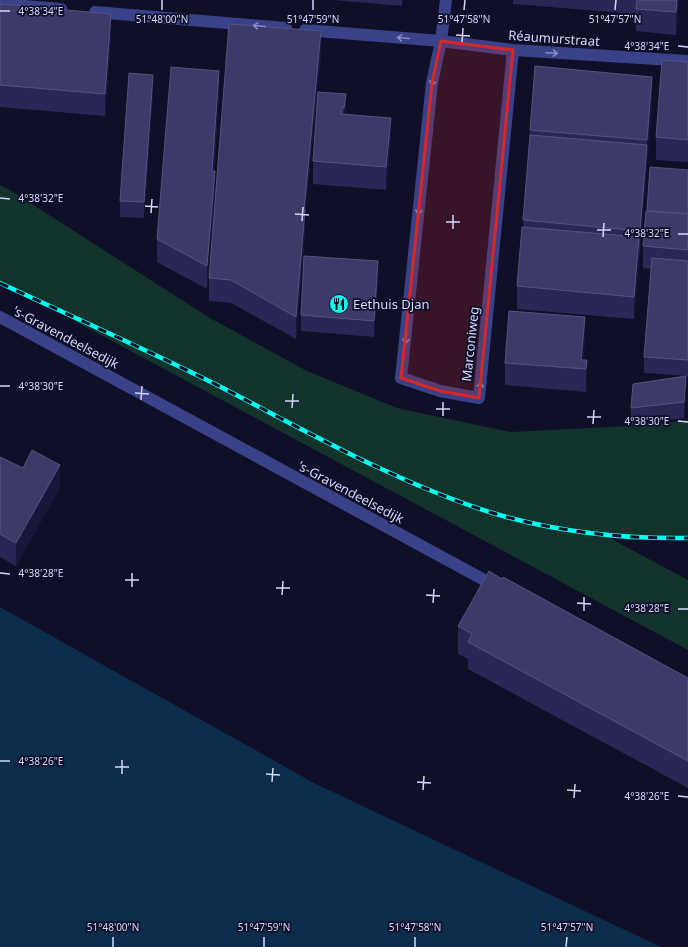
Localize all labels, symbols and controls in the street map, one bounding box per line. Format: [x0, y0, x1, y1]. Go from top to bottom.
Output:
text: 4°38'34"E [19, 4, 63, 18]
text: 51°48'00"N [136, 12, 188, 26]
text: 51°47'59"N [287, 12, 339, 26]
text: 51°47'58"N [438, 12, 490, 26]
text: 51°47'57"N [589, 12, 641, 26]
one-way arrow [253, 23, 266, 30]
street label: Réaumurstraat [508, 26, 601, 50]
one-way arrow [397, 35, 410, 42]
text: 4°38'34"E [625, 39, 669, 53]
one-way arrow [545, 49, 558, 56]
one-way arrow [429, 73, 437, 86]
text: 4°38'32"E [19, 191, 63, 205]
one-way arrow [415, 202, 423, 215]
text: 4°38'32"E [625, 226, 669, 240]
restaurant icon: Eethuis Djan [328, 293, 350, 315]
place label: Eethuis Djan [353, 295, 429, 313]
street label: 's-Gravendeelsedijk [10, 301, 122, 373]
street label: Marconiweg [457, 306, 483, 382]
one-way arrow [402, 331, 409, 344]
text: 4°38'30"E [19, 379, 63, 393]
one-way arrow [476, 382, 483, 395]
text: 4°38'30"E [625, 414, 669, 428]
street label: 's-Gravendeelsedijk [295, 456, 407, 528]
text: 4°38'28"E [19, 566, 63, 580]
text: 4°38'28"E [625, 601, 669, 615]
text: 4°38'26"E [19, 754, 63, 768]
text: 4°38'26"E [625, 789, 669, 803]
text: 51°48'00"N [87, 920, 139, 934]
text: 51°47'59"N [238, 920, 290, 934]
text: 51°47'58"N [389, 920, 441, 934]
text: 51°47'57"N [541, 920, 593, 934]

